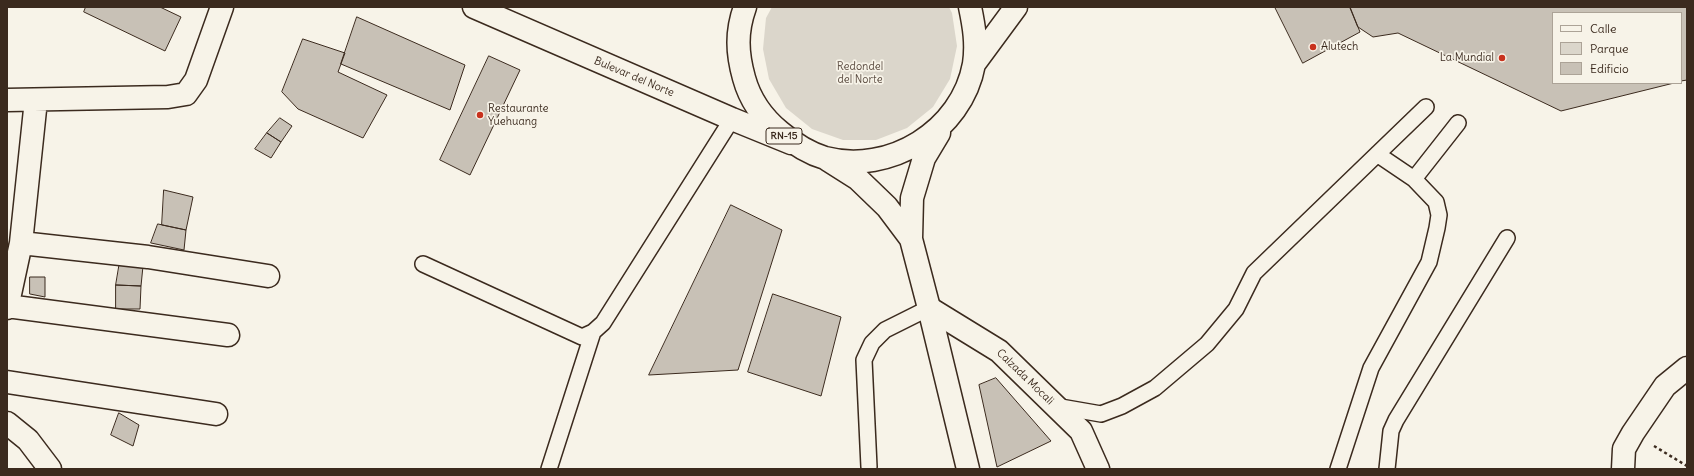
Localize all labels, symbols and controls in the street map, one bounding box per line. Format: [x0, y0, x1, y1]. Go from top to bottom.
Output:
legend [1552, 12, 1682, 84]
text: Calle [1590, 21, 1617, 36]
place label: Alutech [1321, 40, 1358, 54]
text: Parque [1590, 41, 1629, 56]
marker: Alutech [1308, 42, 1318, 52]
place label: La Mundial [1440, 51, 1494, 65]
marker: La Mundial [1497, 53, 1507, 63]
street label: Bulevar del Norte [592, 54, 676, 100]
park label: Redondel del Norte [837, 60, 883, 86]
text: Edificio [1590, 61, 1629, 76]
place label: Restaurante Yuehuang [488, 102, 548, 128]
marker: Restaurante Yuehuang [475, 110, 485, 120]
road number: RN-15 [766, 128, 802, 144]
street label: Calzada Mocali [994, 346, 1056, 408]

